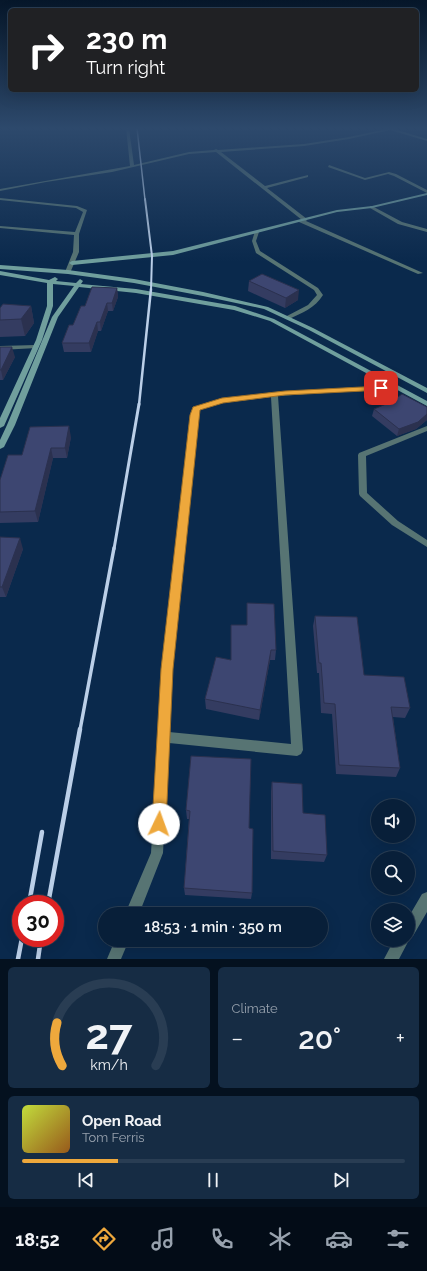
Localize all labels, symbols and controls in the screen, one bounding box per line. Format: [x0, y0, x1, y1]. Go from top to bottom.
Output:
text: 230 m [86, 23, 167, 56]
icon: right [20, 24, 72, 76]
text: Turn right [86, 57, 165, 78]
pin [364, 371, 398, 405]
icon: arrive [370, 377, 392, 399]
map controls [371, 799, 415, 947]
button: sound [371, 799, 415, 843]
position arrow [138, 803, 180, 845]
button: search [371, 851, 415, 895]
speed limit sign: 30 [12, 895, 64, 947]
button: layers [371, 903, 415, 947]
text: 18:53 · 1 min · 350 m [144, 918, 282, 936]
text: Climate [232, 1001, 278, 1016]
text: 27 [85, 1009, 133, 1058]
text: 20° [298, 1021, 341, 1056]
text: − [232, 1025, 243, 1051]
text: + [396, 1025, 405, 1051]
text: km/h [90, 1056, 128, 1072]
text: Open Road [82, 1112, 162, 1130]
text: Tom Ferris [82, 1130, 145, 1145]
icon: previous [75, 1169, 97, 1191]
icon: pause [202, 1169, 224, 1191]
icon: next [330, 1169, 352, 1191]
icon: directions [90, 1225, 118, 1253]
icon: music [149, 1225, 177, 1253]
icon: phone [208, 1225, 236, 1253]
icon: climate [266, 1225, 294, 1253]
icon: car [325, 1225, 353, 1253]
icon: filters [384, 1225, 412, 1253]
text: 18:52 [15, 1229, 60, 1250]

